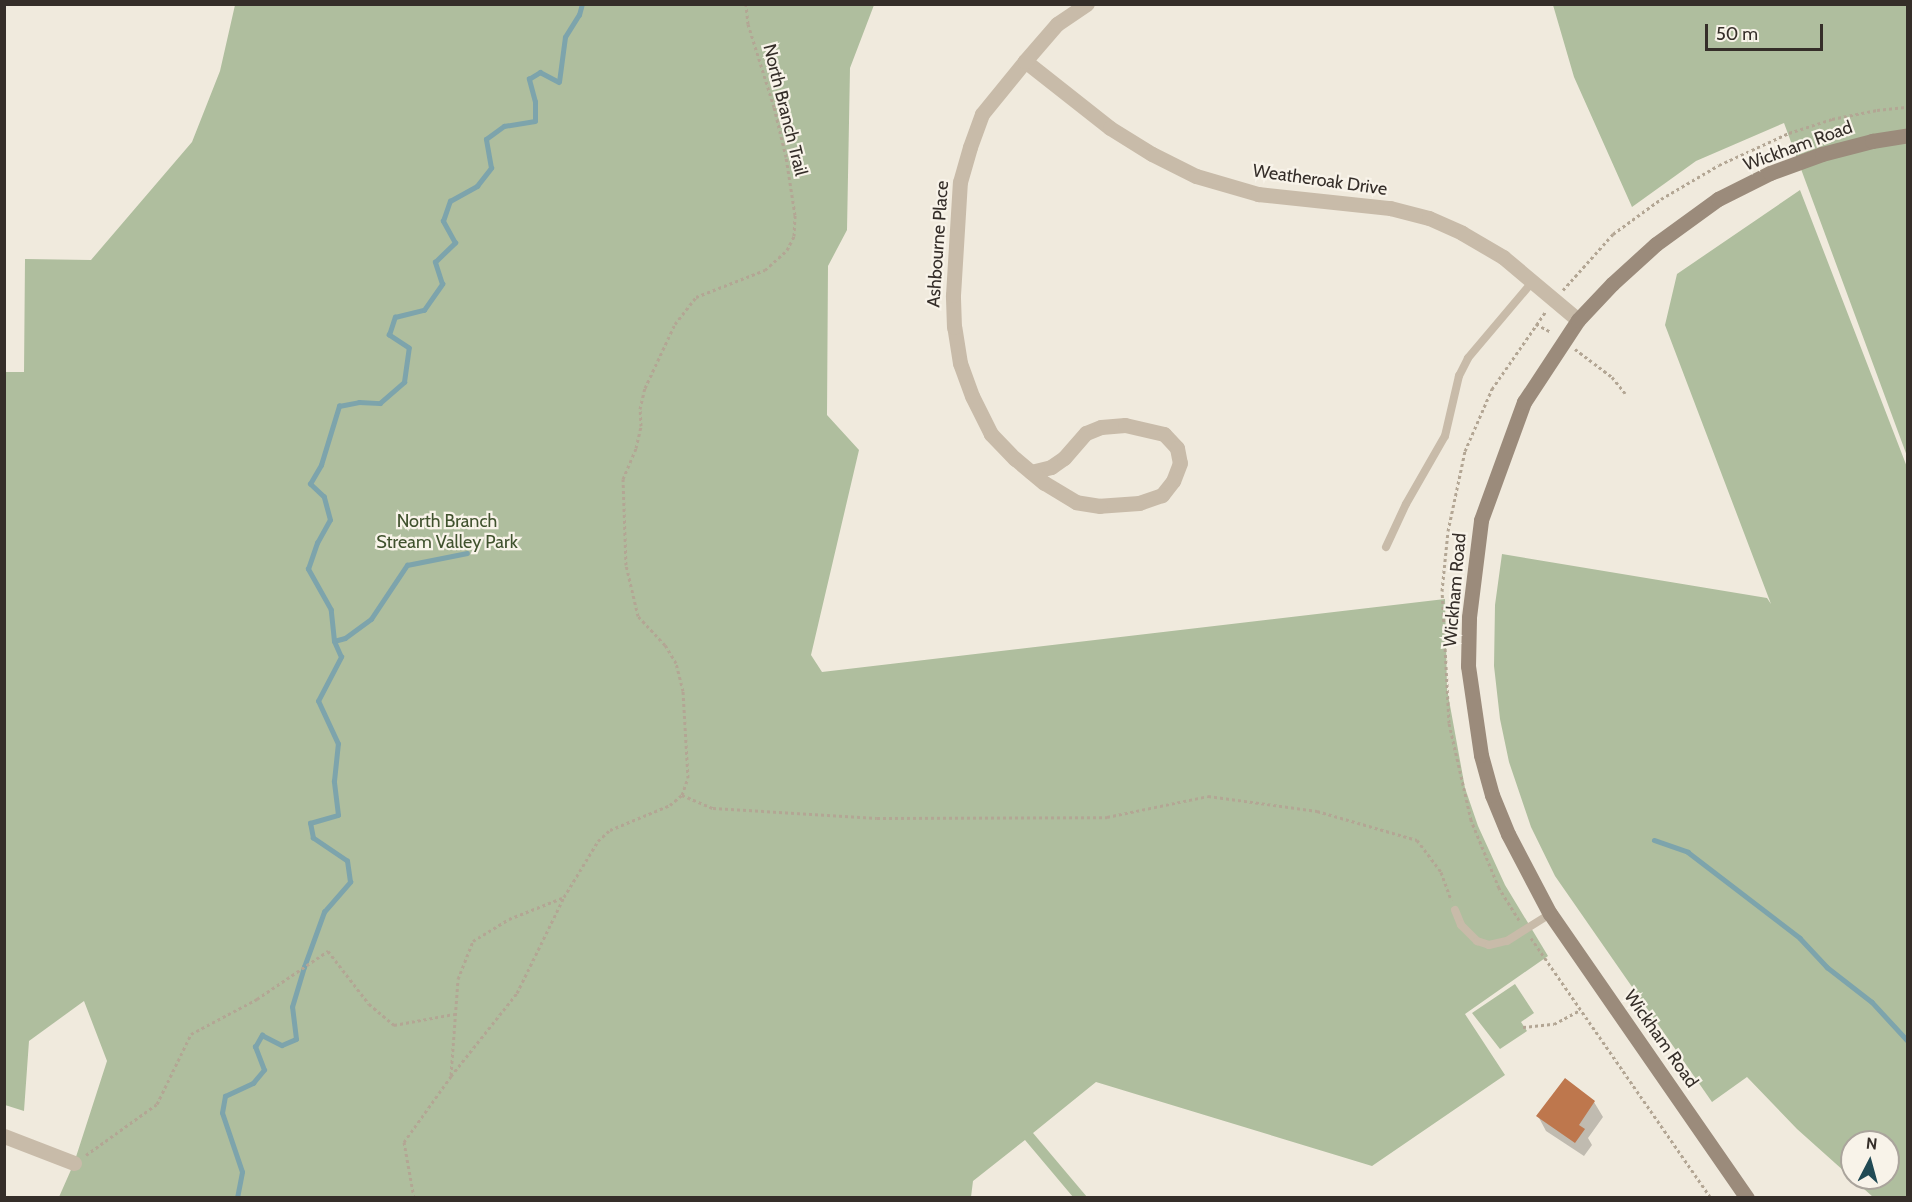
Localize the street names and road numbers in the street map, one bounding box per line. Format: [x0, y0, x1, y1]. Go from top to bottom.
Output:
street label: North Branch Trail [758, 42, 812, 178]
street label: Wickham Road [1741, 116, 1855, 176]
street label: Weatheroak Drive [1251, 160, 1389, 200]
street label: Ashbourne Place [923, 180, 953, 308]
street label: Wickham Road [1439, 532, 1471, 648]
street label: Wickham Road [1619, 986, 1703, 1092]

